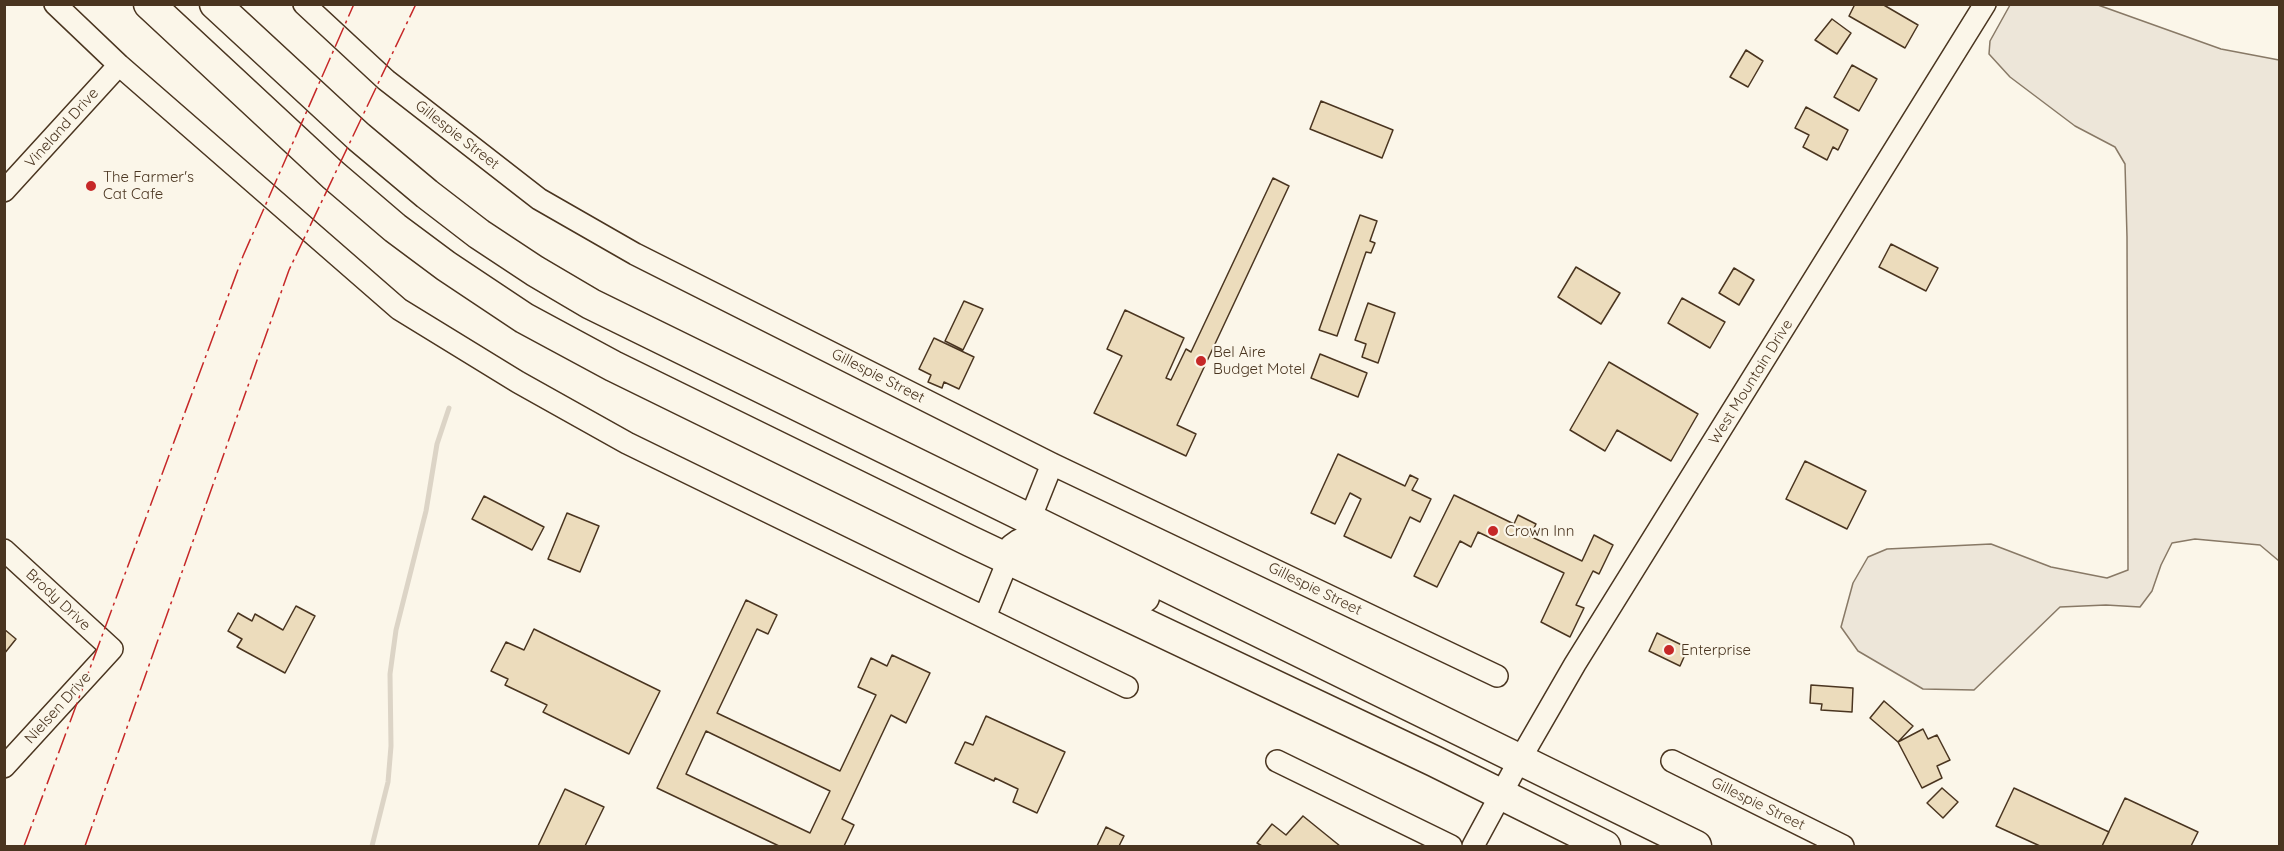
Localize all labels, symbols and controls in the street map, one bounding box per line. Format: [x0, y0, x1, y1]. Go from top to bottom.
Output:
street label: Vineland Drive [22, 85, 102, 171]
street label: Gillespie Street [411, 97, 503, 173]
place label: The Farmer's Cat Cafe [103, 168, 194, 203]
marker: The Farmer's Cat Cafe [84, 179, 98, 193]
street label: West Mountain Drive [1705, 316, 1797, 448]
place label: Bel Aire Budget Motel [1213, 343, 1306, 378]
street label: Gillespie Street [829, 345, 927, 407]
marker: Bel Aire Budget Motel [1194, 354, 1208, 368]
place label: Crown Inn [1505, 522, 1574, 540]
marker: Crown Inn [1486, 524, 1500, 538]
street label: Gillespie Street [1265, 559, 1365, 619]
street label: Brody Drive [22, 565, 94, 635]
place label: Enterprise [1681, 641, 1751, 659]
marker: Enterprise [1662, 643, 1676, 657]
street label: Nielsen Drive [21, 668, 95, 748]
street label: Gillespie Street [1708, 774, 1808, 834]

